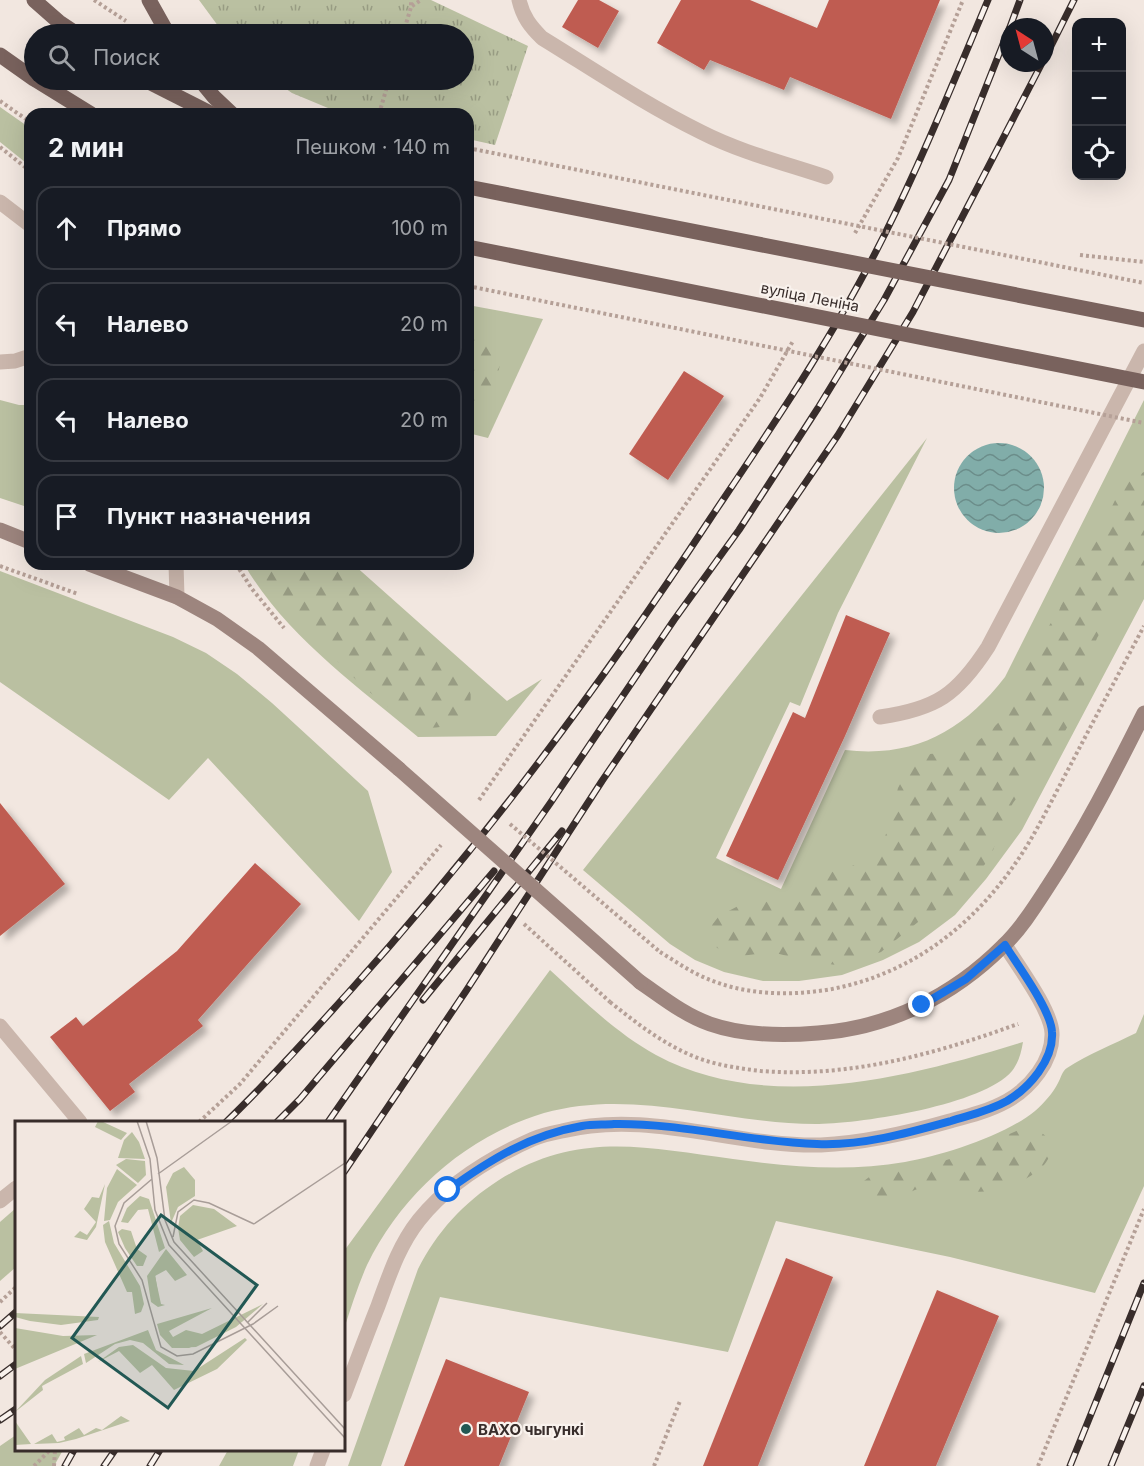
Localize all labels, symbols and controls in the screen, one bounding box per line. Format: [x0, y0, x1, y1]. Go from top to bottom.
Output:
north arrow [1000, 18, 1054, 72]
map controls [1072, 18, 1126, 180]
button: + [1072, 18, 1126, 72]
search box [24, 24, 474, 90]
icon: search [45, 41, 78, 74]
text: Поиск [93, 44, 160, 70]
button: − [1072, 72, 1126, 126]
button: locate [1072, 126, 1126, 180]
text: 2 мин [48, 132, 124, 163]
text: Пешком · 140 m [295, 135, 450, 159]
icon: ahead [50, 212, 83, 245]
text: Прямо [107, 215, 181, 241]
text: 100 m [391, 216, 448, 240]
street label: вуліца Леніна [759, 278, 861, 316]
icon: left [50, 308, 83, 341]
text: Налево [107, 311, 189, 337]
text: 20 m [400, 312, 448, 336]
icon: left [50, 404, 83, 437]
text: Налево [107, 407, 189, 433]
text: 20 m [400, 408, 448, 432]
icon: arrive [50, 500, 83, 533]
text: Пункт назначения [107, 503, 311, 529]
route end [908, 991, 934, 1017]
inset map [15, 1121, 345, 1451]
route start [434, 1176, 460, 1202]
place label: ВАХО чыгункі [478, 1420, 584, 1439]
marker: ВАХО чыгункі [459, 1422, 473, 1436]

